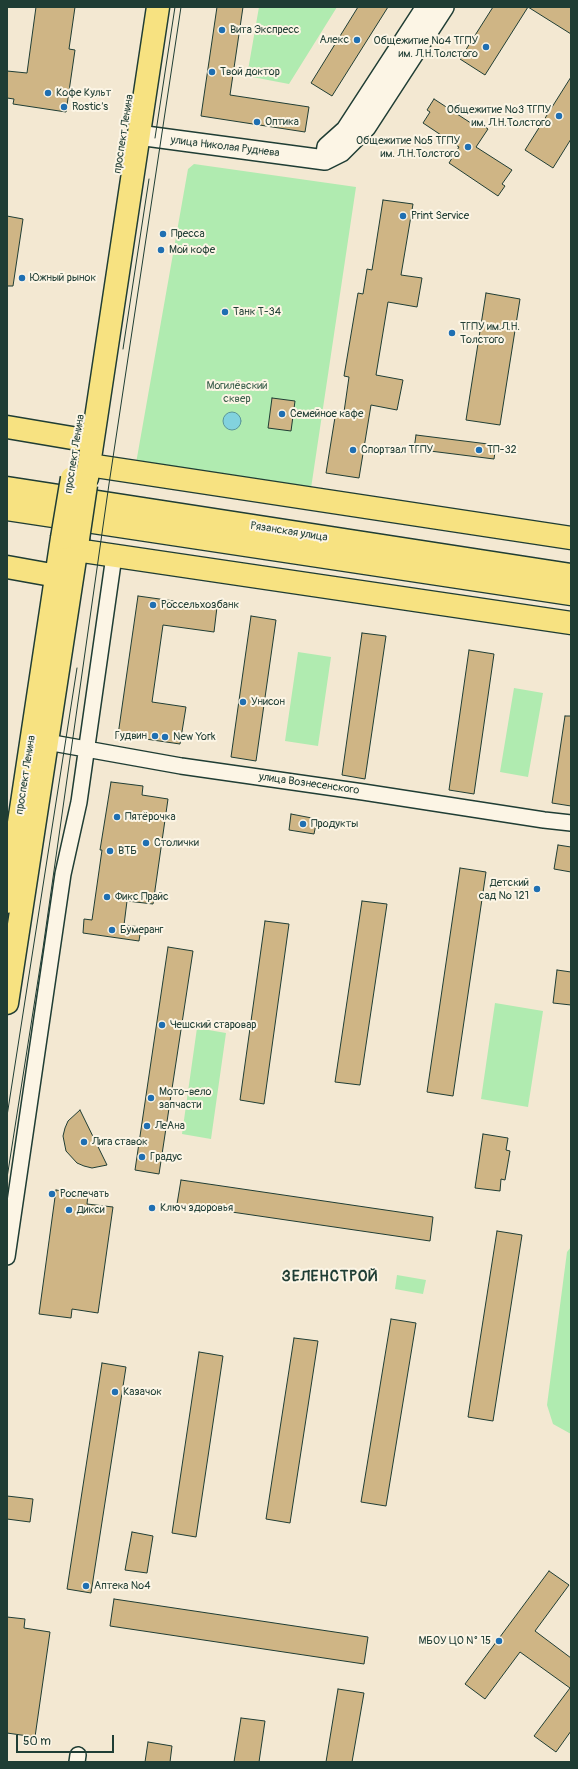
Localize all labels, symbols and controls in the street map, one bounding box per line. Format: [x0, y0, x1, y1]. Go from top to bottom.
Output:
place label: Вита Экспресс [230, 23, 299, 37]
marker: Вита Экспресс [217, 25, 227, 35]
place label: Алекс [319, 33, 349, 47]
place label: Общежитие №4 ТГПУ им. Л.Н.Толстого [374, 34, 478, 60]
marker: Алекс [352, 35, 362, 45]
marker: Общежитие №4 ТГПУ им. Л.Н.Толстого [481, 42, 491, 52]
place label: Твой доктор [220, 65, 280, 79]
marker: Твой доктор [207, 67, 217, 77]
place label: Кофе Культ [56, 86, 111, 100]
marker: Кофе Культ [43, 88, 53, 98]
street label: проспект Ленина [111, 94, 137, 174]
place label: Rostic's [72, 100, 108, 114]
marker: Rostic's [59, 102, 69, 112]
place label: Общежитие №3 ТГПУ им. Л.Н.Толстого [447, 103, 551, 129]
marker: Общежитие №3 ТГПУ им. Л.Н.Толстого [554, 111, 564, 121]
place label: Оптика [265, 115, 299, 129]
marker: Оптика [252, 117, 262, 127]
street label: улица Николая Руднева [170, 134, 280, 160]
place label: Общежитие №5 ТГПУ им. Л.Н.Толстого [356, 134, 460, 160]
marker: Общежитие №5 ТГПУ им. Л.Н.Толстого [463, 142, 473, 152]
place label: Print Service [411, 209, 469, 223]
marker: Print Service [398, 211, 408, 221]
place label: Пресса [171, 227, 205, 241]
marker: Пресса [158, 229, 168, 239]
place label: Мой кофе [169, 243, 215, 257]
marker: Мой кофе [156, 245, 166, 255]
place label: Южный рынок [30, 271, 96, 285]
marker: Южный рынок [17, 273, 27, 283]
place label: Танк Т-34 [233, 305, 281, 319]
marker: Танк Т-34 [220, 307, 230, 317]
place label: ТГПУ им.Л.Н. Толстого [460, 320, 520, 346]
marker: ТГПУ им.Л.Н. Толстого [447, 328, 457, 338]
park label: Могилёвский сквер [206, 379, 268, 405]
place label: Семейное кафе [290, 407, 363, 421]
marker: Семейное кафе [277, 409, 287, 419]
street label: проспект Ленина [62, 414, 88, 494]
place label: Спортзал ТГПУ [361, 443, 433, 457]
place label: ТП-32 [487, 443, 517, 457]
marker: Спортзал ТГПУ [348, 445, 358, 455]
marker: ТП-32 [474, 445, 484, 455]
street label: Рязанская улица [250, 519, 328, 545]
place label: Россельхозбанк [161, 598, 239, 612]
marker: Россельхозбанк [148, 600, 158, 610]
place label: Унисон [251, 695, 285, 709]
marker: Унисон [238, 697, 248, 707]
place label: Гудвин [115, 729, 147, 743]
place label: New York [173, 730, 215, 744]
marker: Гудвин [150, 731, 160, 741]
marker: New York [160, 732, 170, 742]
street label: проспект Ленина [13, 735, 39, 815]
street label: улица Вознесенского [258, 770, 360, 798]
place label: Пятёрочка [125, 810, 176, 824]
marker: Пятёрочка [112, 812, 122, 822]
place label: Продукты [311, 817, 358, 831]
marker: Продукты [298, 819, 308, 829]
place label: Столички [154, 836, 199, 850]
marker: Столички [141, 838, 151, 848]
place label: ВТБ [118, 844, 137, 858]
marker: ВТБ [105, 846, 115, 856]
place label: Детский сад № 121 [479, 876, 529, 902]
marker: Детский сад № 121 [532, 884, 542, 894]
place label: Фикс Прайс [115, 890, 169, 904]
marker: Фикс Прайс [102, 892, 112, 902]
place label: Бумеранг [120, 923, 164, 937]
marker: Бумеранг [107, 925, 117, 935]
place label: Чешский старовар [170, 1018, 256, 1032]
marker: Чешский старовар [157, 1020, 167, 1030]
place label: Мото-вело запчасти [159, 1085, 211, 1111]
marker: Мото-вело запчасти [146, 1093, 156, 1103]
place label: ЛеАна [155, 1119, 185, 1133]
marker: ЛеАна [142, 1121, 152, 1131]
place label: Лига ставок [92, 1135, 148, 1149]
marker: Лига ставок [79, 1137, 89, 1147]
place label: Градус [150, 1150, 182, 1164]
marker: Градус [137, 1152, 147, 1162]
place label: Роспечать [60, 1187, 109, 1201]
marker: Роспечать [47, 1189, 57, 1199]
place label: Ключ здоровья [160, 1201, 233, 1215]
place label: Дикси [77, 1203, 105, 1217]
marker: Ключ здоровья [147, 1203, 157, 1213]
marker: Дикси [64, 1205, 74, 1215]
district label: ЗЕЛЕНСТРОЙ [282, 1268, 378, 1286]
place label: Казачок [123, 1385, 162, 1399]
marker: Казачок [110, 1387, 120, 1397]
place label: Аптека №4 [94, 1579, 151, 1593]
marker: Аптека №4 [81, 1581, 91, 1591]
place label: МБОУ ЦО N° 15 [418, 1634, 491, 1648]
marker: МБОУ ЦО N° 15 [494, 1636, 504, 1646]
scale bar [18, 1727, 116, 1753]
text: 50 m [23, 1734, 51, 1749]

